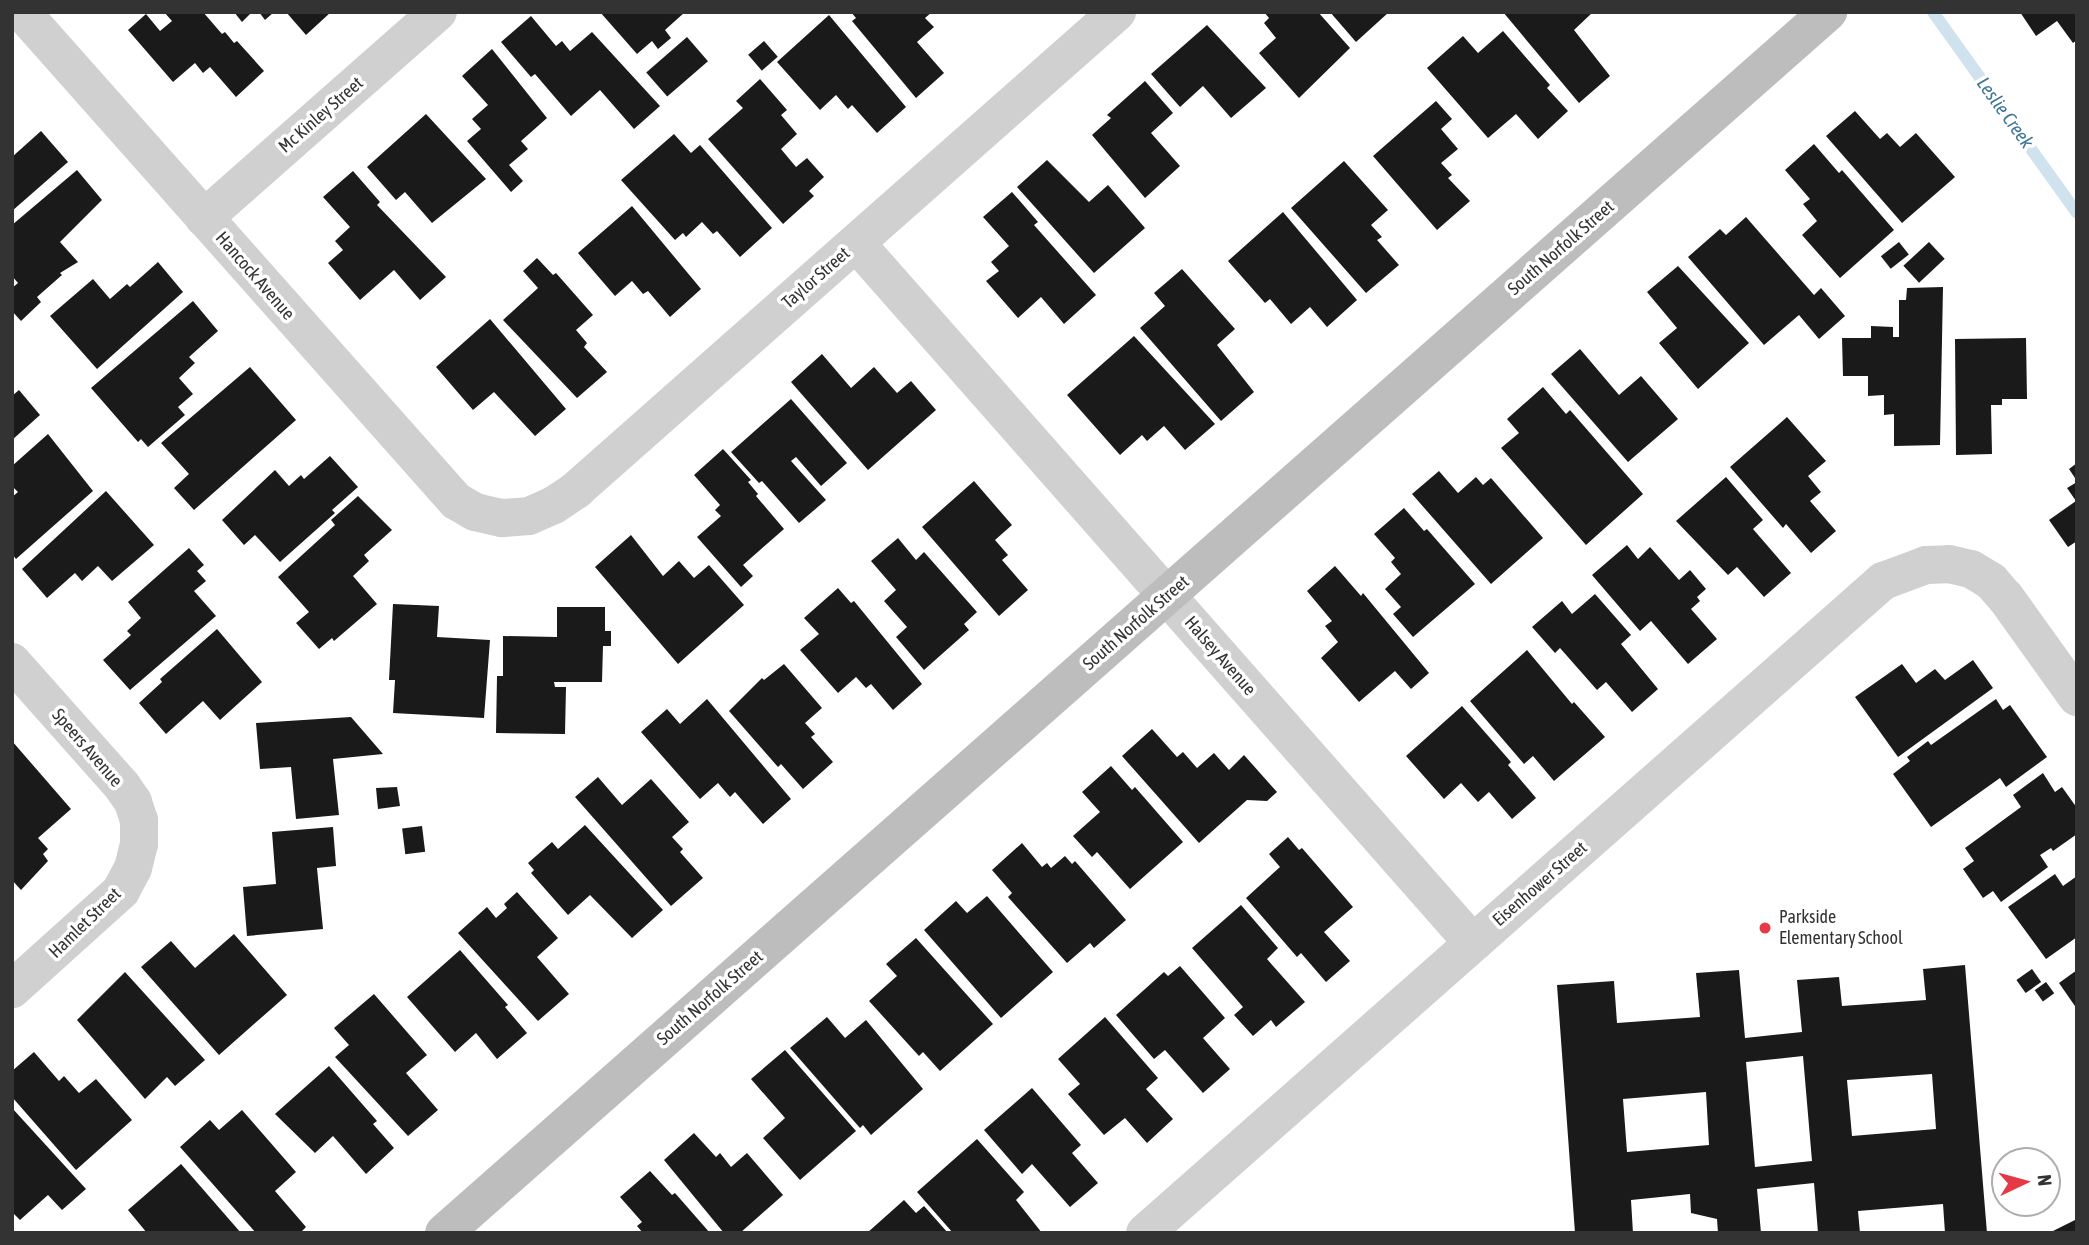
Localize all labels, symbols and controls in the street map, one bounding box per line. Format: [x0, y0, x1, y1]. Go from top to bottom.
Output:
street label: Mc Kinley Street [274, 72, 368, 158]
water label: Leslie Creek [1972, 73, 2038, 153]
street label: South Norfolk Street [1504, 196, 1618, 300]
street label: Hancock Avenue [211, 228, 299, 324]
street label: Taylor Street [778, 243, 854, 313]
street label: South Norfolk Street [1079, 571, 1193, 675]
street label: Halsey Avenue [1180, 612, 1260, 700]
street label: Speers Avenue [47, 705, 127, 791]
street label: Eisenhower Street [1488, 837, 1592, 931]
street label: Hamlet Street [45, 883, 125, 963]
place label: Parkside Elementary School [1779, 907, 1903, 950]
marker: Parkside Elementary School [1757, 920, 1773, 936]
street label: South Norfolk Street [653, 946, 767, 1050]
north arrow [1991, 1147, 2061, 1217]
text: N [2033, 1174, 2056, 1187]

